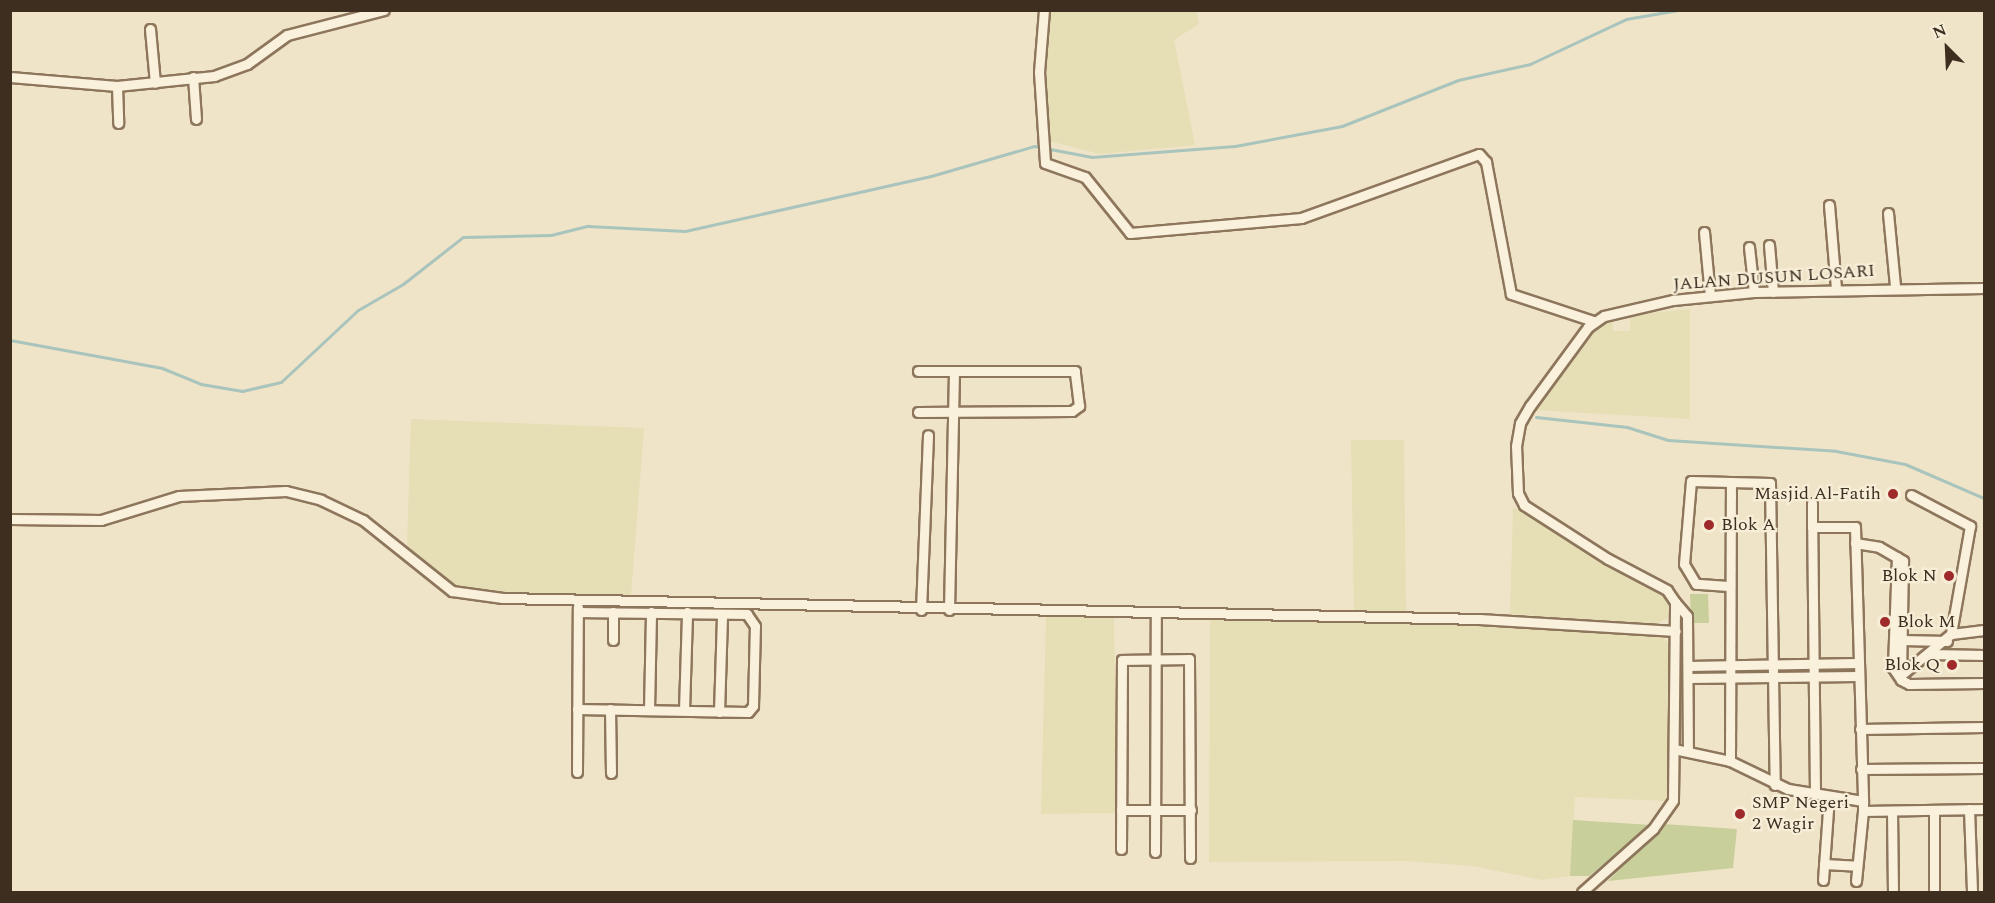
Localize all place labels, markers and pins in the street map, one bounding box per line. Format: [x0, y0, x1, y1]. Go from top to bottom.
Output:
place label: Masjid Al-Fatih [1754, 483, 1881, 505]
marker: Masjid Al-Fatih [1886, 487, 1900, 501]
place label: Blok A [1721, 514, 1776, 536]
marker: Blok A [1702, 518, 1716, 532]
place label: Blok N [1881, 565, 1937, 587]
marker: Blok N [1942, 569, 1956, 583]
place label: Blok M [1897, 611, 1955, 633]
marker: Blok M [1878, 615, 1892, 629]
place label: Blok Q [1884, 654, 1940, 676]
marker: Blok Q [1945, 658, 1959, 672]
place label: SMP Negeri 2 Wagir [1752, 793, 1849, 836]
marker: SMP Negeri 2 Wagir [1733, 807, 1747, 821]

